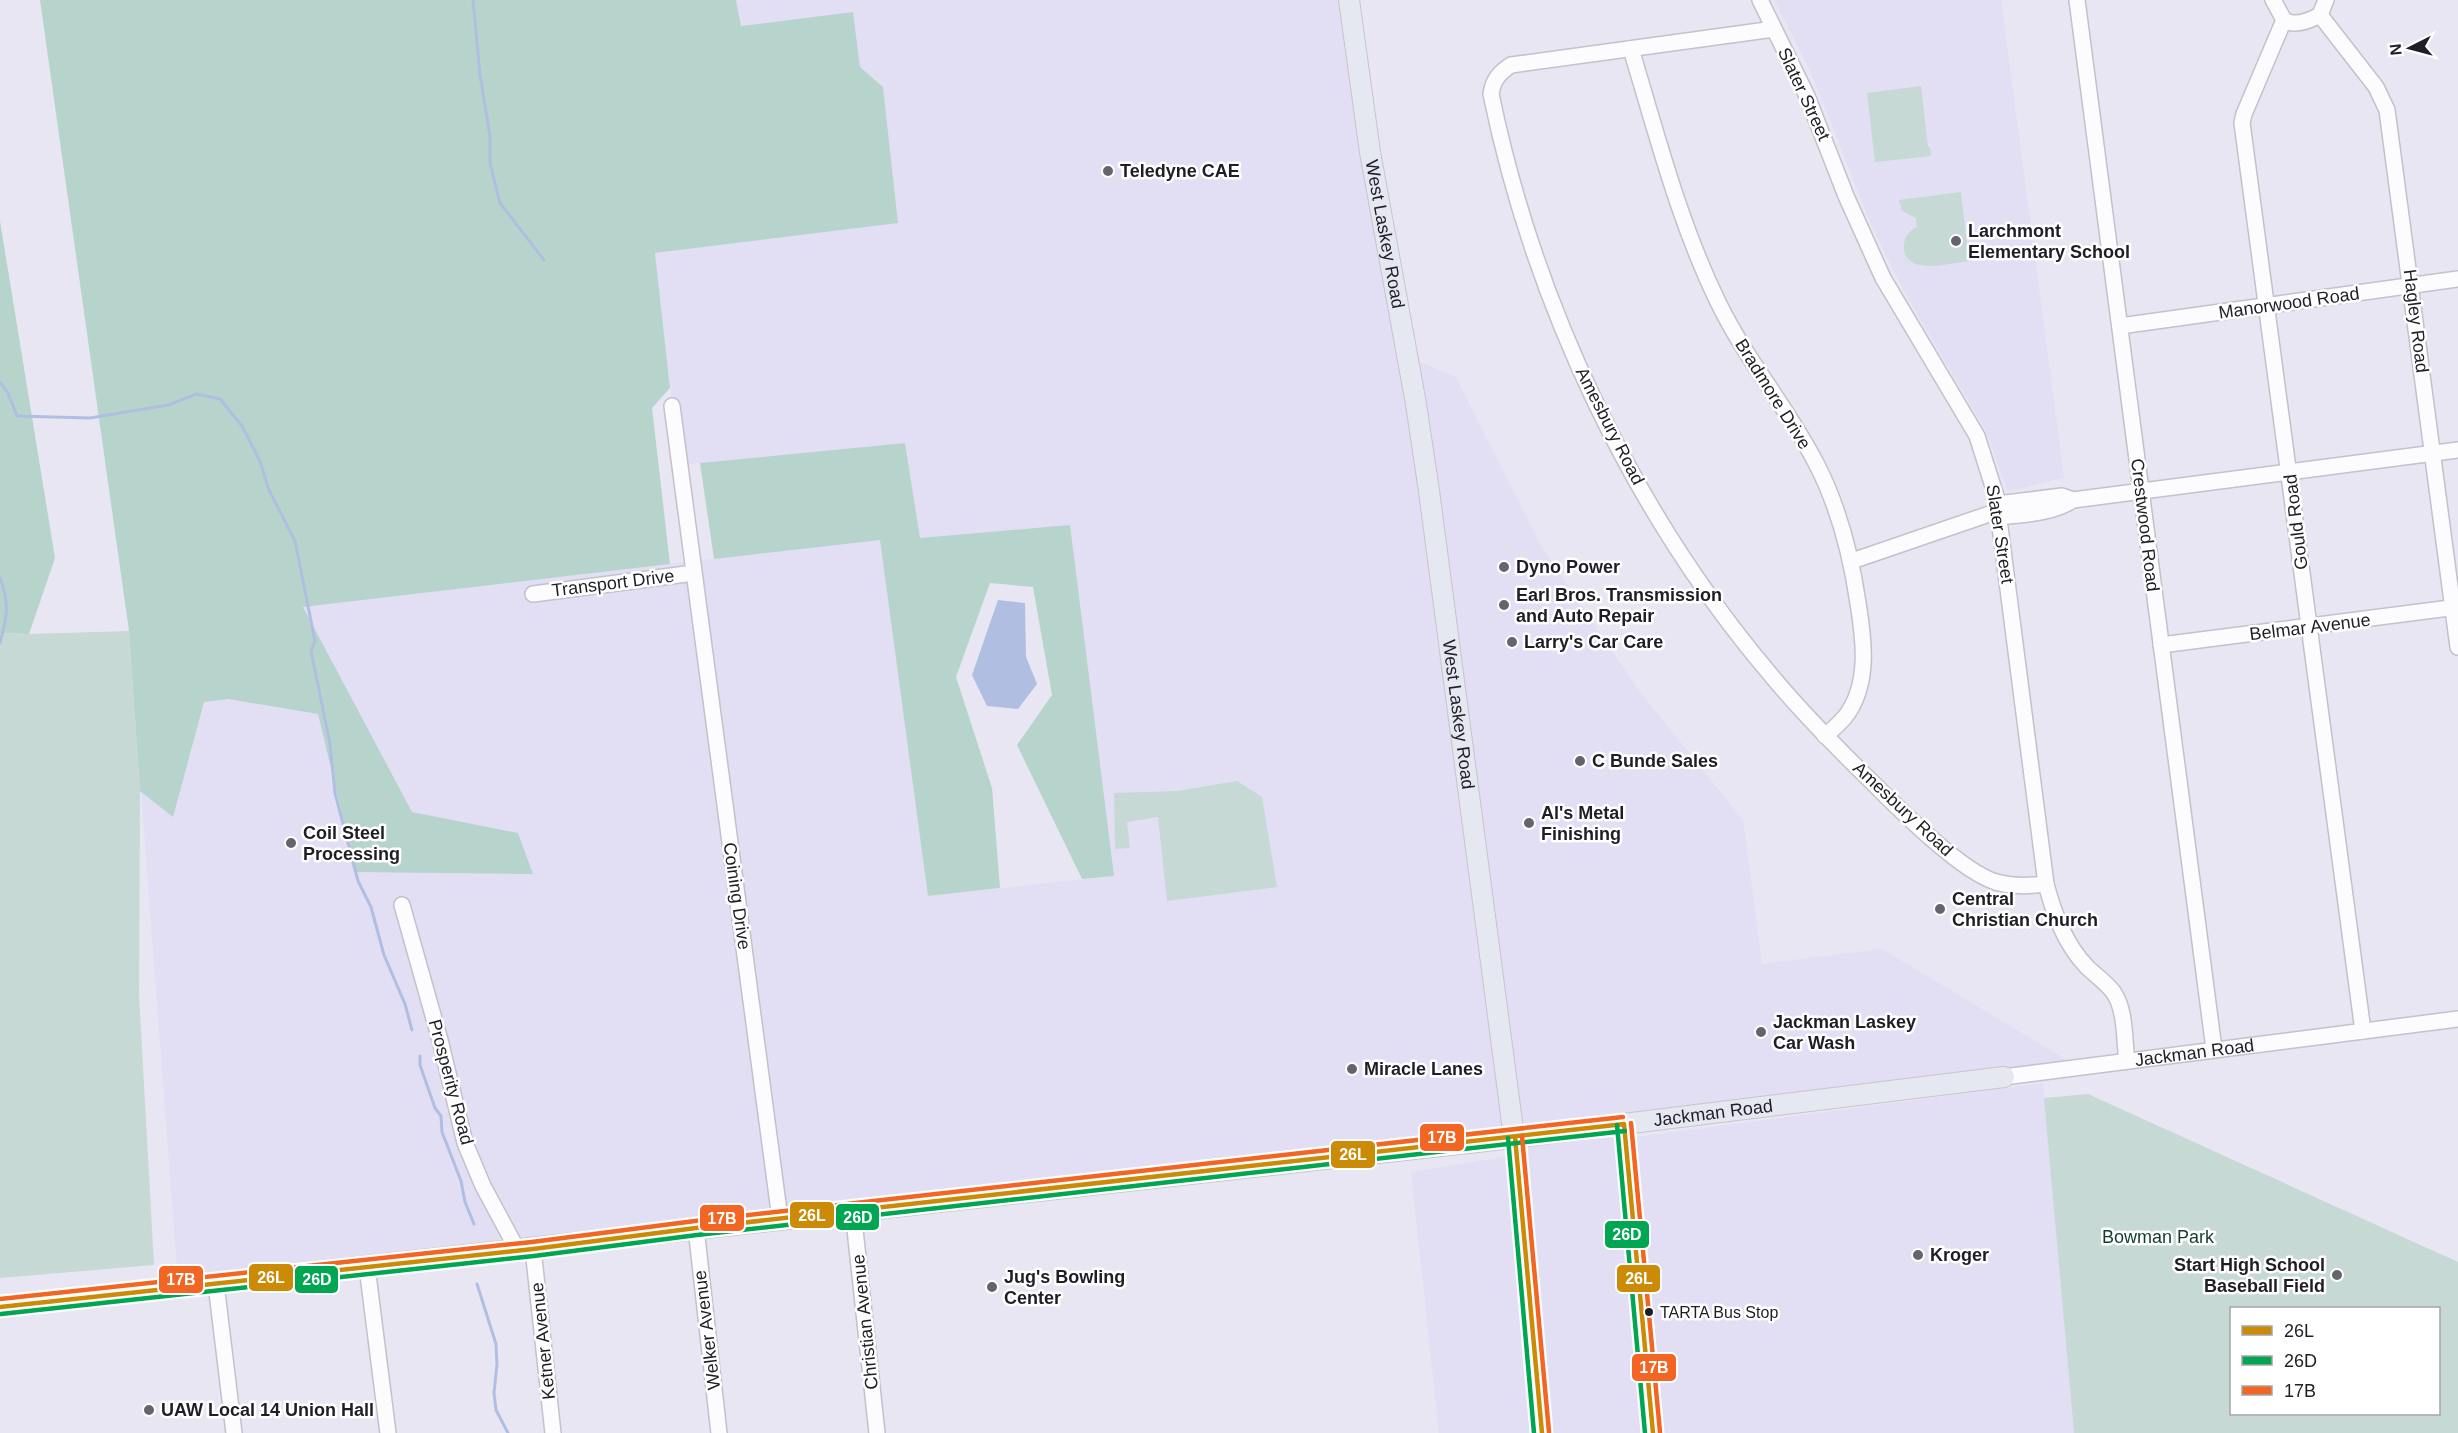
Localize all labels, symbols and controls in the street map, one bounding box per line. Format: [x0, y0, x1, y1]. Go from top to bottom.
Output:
north arrow [2380, 18, 2440, 78]
text: N [2387, 43, 2405, 56]
street label: Slater Street [1774, 44, 1834, 144]
street label: West Laskey Road [1362, 158, 1408, 310]
place label: Teledyne CAE [1120, 161, 1240, 181]
marker: Teledyne CAE [1101, 164, 1115, 178]
place label: Larchmont Elementary School [1968, 221, 2130, 262]
marker: Larchmont Elementary School [1949, 234, 1963, 248]
street label: Hagley Road [2400, 268, 2432, 374]
street label: Manorwood Road [2217, 283, 2361, 323]
street label: Bradmore Drive [1731, 335, 1815, 453]
street label: Amesbury Road [1572, 364, 1648, 488]
street label: Crestwood Road [2127, 457, 2163, 593]
street label: Gould Road [2280, 473, 2312, 571]
street label: Slater Street [1982, 483, 2018, 585]
place label: Dyno Power [1516, 557, 1620, 577]
marker: Dyno Power [1497, 560, 1511, 574]
street label: Transport Drive [551, 566, 675, 600]
place label: Earl Bros. Transmission and Auto Repair [1516, 585, 1722, 626]
marker: Earl Bros. Transmission and Auto Repair [1497, 598, 1511, 612]
street label: Belmar Avenue [2248, 610, 2372, 644]
place label: Larry's Car Care [1524, 632, 1663, 652]
marker: Larry's Car Care [1505, 635, 1519, 649]
street label: West Laskey Road [1439, 638, 1478, 791]
place label: C Bunde Sales [1592, 751, 1718, 771]
marker: C Bunde Sales [1573, 754, 1587, 768]
street label: Amesbury Road [1849, 758, 1957, 860]
place label: Al's Metal Finishing [1541, 803, 1624, 844]
marker: Al's Metal Finishing [1522, 816, 1536, 830]
place label: Coil Steel Processing [303, 823, 400, 864]
marker: Coil Steel Processing [284, 836, 298, 850]
street label: Coining Drive [720, 841, 754, 951]
place label: Central Christian Church [1952, 889, 2098, 930]
marker: Central Christian Church [1933, 902, 1947, 916]
place label: Jackman Laskey Car Wash [1773, 1012, 1916, 1053]
street label: Prosperity Road [425, 1017, 477, 1147]
marker: Jackman Laskey Car Wash [1754, 1025, 1768, 1039]
street label: Jackman Road [2134, 1035, 2255, 1070]
place label: Miracle Lanes [1364, 1059, 1483, 1079]
marker: Miracle Lanes [1345, 1062, 1359, 1076]
street label: Jackman Road [1652, 1096, 1774, 1130]
line badge: 17B [1419, 1123, 1465, 1152]
text: 17B [1427, 1129, 1457, 1146]
line badge: 26L [1330, 1140, 1376, 1169]
text: 26L [1339, 1146, 1367, 1163]
line badge: 26L [789, 1201, 835, 1229]
line badge: 26D [835, 1203, 880, 1231]
line badge: 17B [699, 1204, 745, 1232]
text: 26L [798, 1207, 826, 1224]
text: 26D [843, 1209, 873, 1226]
text: 17B [707, 1210, 737, 1227]
line badge: 26D [1604, 1220, 1650, 1249]
text: 26D [1612, 1226, 1642, 1243]
park label: Bowman Park [2102, 1227, 2215, 1247]
place label: Kroger [1930, 1245, 1989, 1265]
marker: Kroger [1911, 1248, 1925, 1262]
street label: Christian Avenue [848, 1253, 882, 1391]
place label: Start High School Baseball Field [2174, 1255, 2325, 1296]
line badge: 26L [248, 1263, 294, 1292]
line badge: 26L [1616, 1264, 1661, 1293]
line badge: 17B [158, 1265, 204, 1294]
line badge: 26D [294, 1265, 339, 1294]
place label: Jug's Bowling Center [1004, 1267, 1125, 1308]
marker: Start High School Baseball Field [2330, 1268, 2344, 1282]
text: 26L [257, 1269, 285, 1286]
street label: Welker Avenue [690, 1269, 724, 1391]
text: 26L [1625, 1270, 1653, 1287]
text: 17B [166, 1271, 196, 1288]
text: 26D [302, 1271, 332, 1288]
marker: Jug's Bowling Center [985, 1280, 999, 1294]
street label: Ketner Avenue [527, 1281, 559, 1401]
place label: TARTA Bus Stop [1660, 1304, 1778, 1321]
marker: TARTA Bus Stop [1643, 1306, 1655, 1318]
legend [2230, 1307, 2440, 1415]
text: 26L [2284, 1321, 2314, 1341]
text: 26D [2284, 1351, 2317, 1371]
line badge: 17B [1631, 1353, 1677, 1382]
text: 17B [1639, 1359, 1669, 1376]
text: 17B [2284, 1381, 2316, 1401]
place label: UAW Local 14 Union Hall [161, 1400, 374, 1420]
marker: UAW Local 14 Union Hall [142, 1403, 156, 1417]

